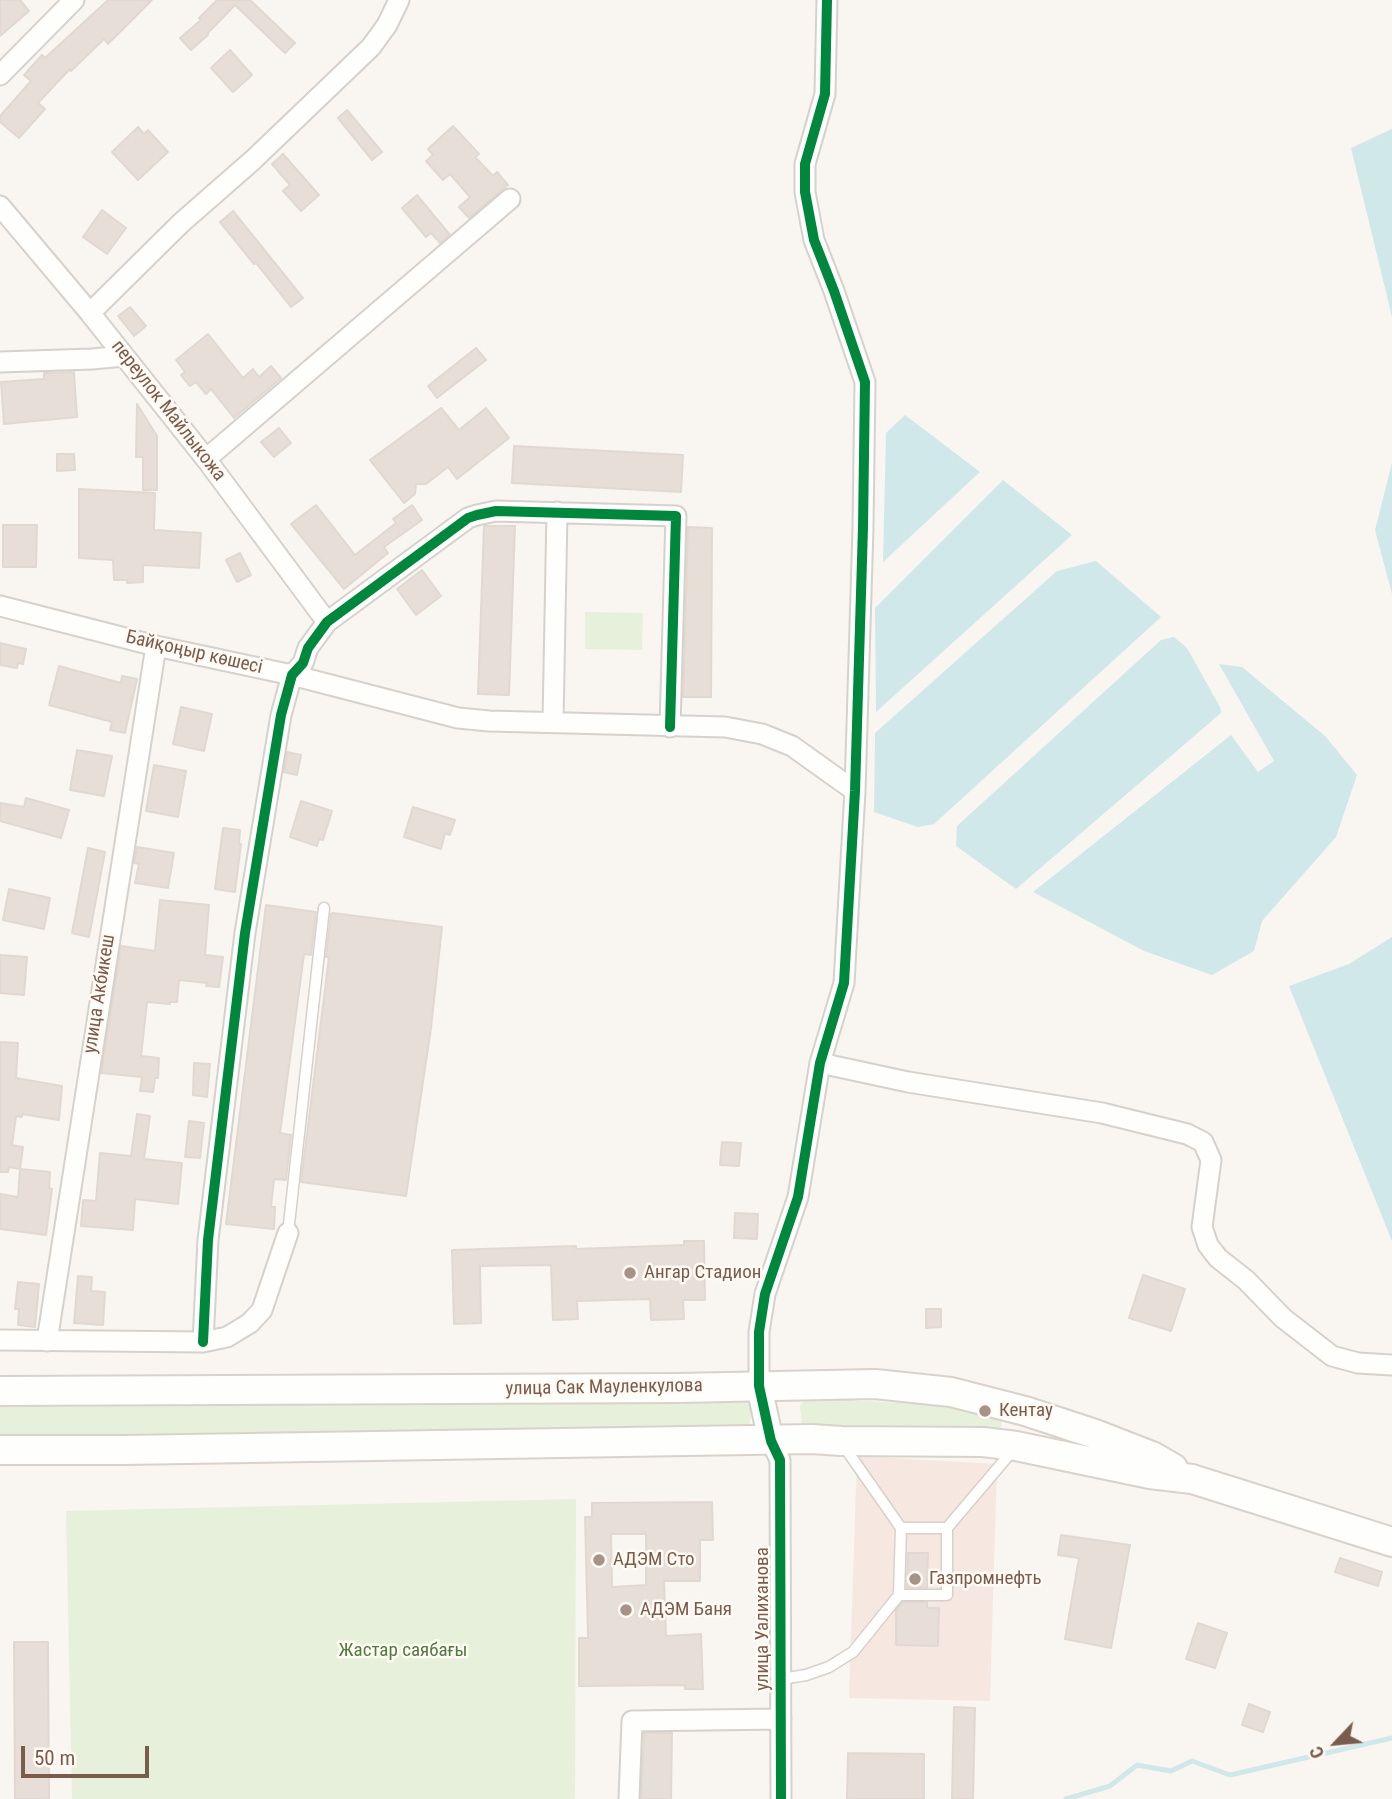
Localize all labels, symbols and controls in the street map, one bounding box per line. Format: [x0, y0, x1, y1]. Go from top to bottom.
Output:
street label: переулок Майлыкожа [106, 336, 230, 486]
street label: Байқоңыр көшесі [123, 626, 265, 680]
street label: улица Акбикеш [79, 933, 121, 1055]
place label: Ангар Стадион [644, 1262, 761, 1284]
marker: Ангар Стадион [622, 1265, 638, 1281]
street label: улица Сак Мауленкулова [505, 1375, 703, 1401]
place label: Кентау [999, 1400, 1053, 1422]
marker: Кентау [977, 1403, 993, 1419]
street label: улица Уалиханова [752, 1547, 774, 1691]
place label: АДЭМ Сто [613, 1549, 695, 1571]
marker: АДЭМ Сто [591, 1552, 607, 1568]
place label: Газпромнефть [929, 1568, 1042, 1590]
marker: Газпромнефть [907, 1571, 923, 1587]
place label: АДЭМ Баня [640, 1599, 732, 1621]
marker: АДЭМ Баня [618, 1602, 634, 1618]
park label: Жастар саябағы [338, 1640, 468, 1662]
north arrow [1301, 1708, 1371, 1778]
scale bar [24, 1732, 152, 1776]
text: С [1304, 1743, 1329, 1762]
text: 50 m [34, 1746, 75, 1770]

